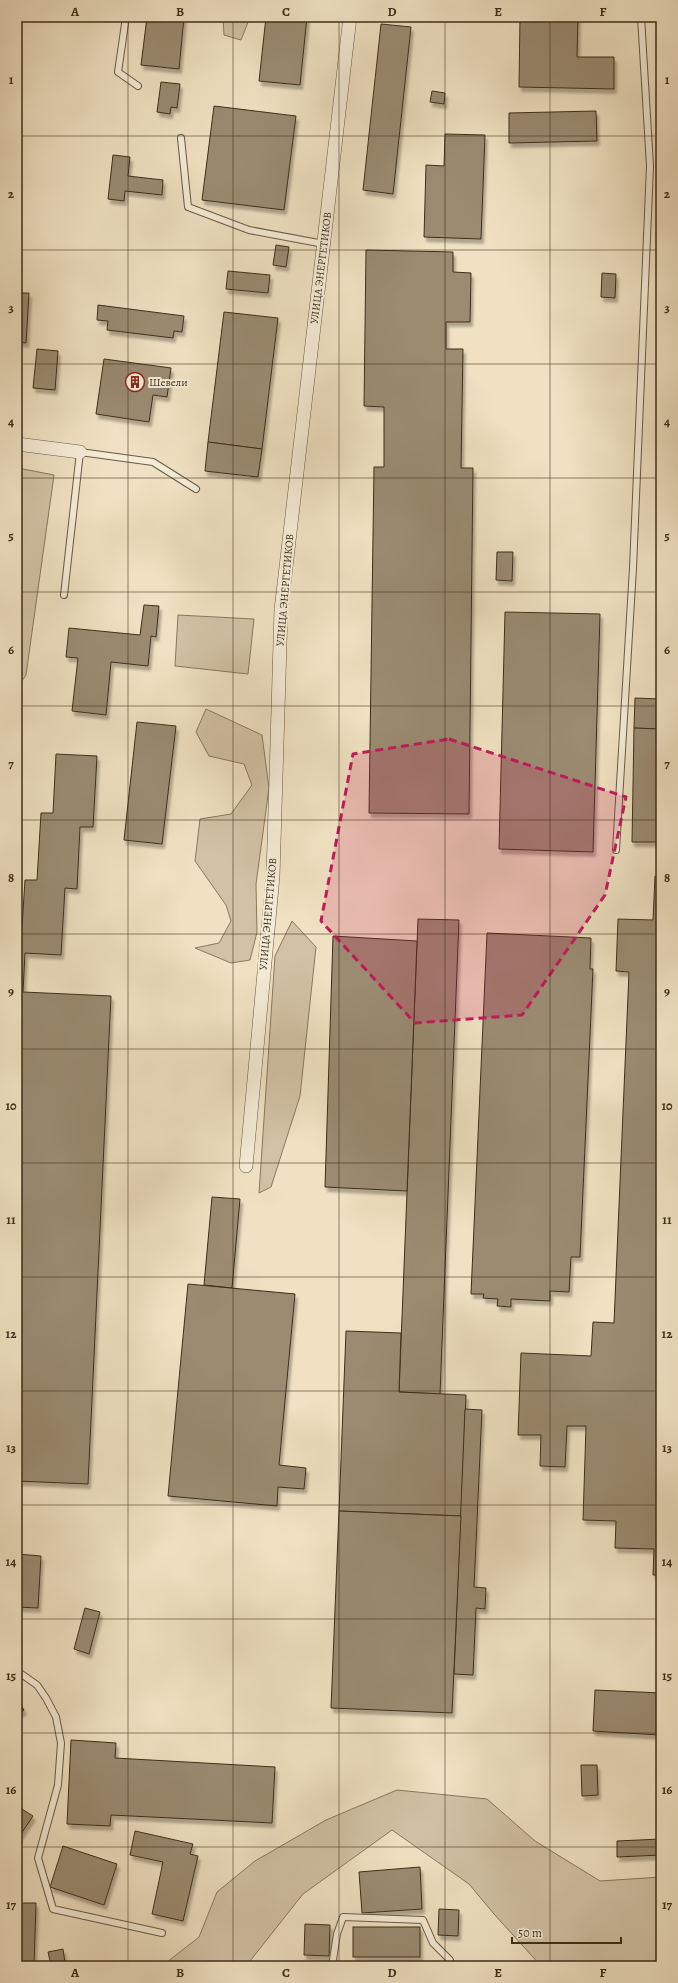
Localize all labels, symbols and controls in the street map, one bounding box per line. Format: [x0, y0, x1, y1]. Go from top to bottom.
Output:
text: A [70, 3, 80, 20]
text: B [176, 3, 184, 20]
text: C [282, 3, 290, 20]
text: D [387, 3, 397, 20]
text: E [494, 3, 502, 20]
text: F [600, 3, 607, 20]
text: 1 [9, 71, 14, 88]
text: 1 [665, 71, 670, 88]
text: 2 [8, 185, 15, 202]
text: 2 [664, 185, 671, 202]
street label: УЛИЦА ЭНЕРГЕТИКОВ [307, 211, 335, 325]
text: 3 [8, 299, 14, 316]
text: 3 [664, 299, 670, 316]
building icon: Шевели [124, 371, 146, 393]
place label: Шевели [149, 375, 188, 390]
text: 4 [8, 413, 14, 430]
text: 4 [664, 413, 670, 430]
text: 5 [8, 527, 14, 544]
text: 5 [664, 527, 670, 544]
street label: УЛИЦА ЭНЕРГЕТИКОВ [273, 533, 297, 647]
text: 6 [8, 641, 14, 658]
text: 6 [664, 641, 670, 658]
text: 7 [8, 755, 14, 772]
text: 7 [664, 755, 670, 772]
street label: УЛИЦА ЭНЕРГЕТИКОВ [256, 857, 280, 971]
text: 8 [8, 869, 14, 886]
text: 8 [664, 869, 670, 886]
text: 9 [8, 983, 14, 1000]
text: 9 [664, 983, 670, 1000]
text: 10 [5, 1097, 17, 1114]
text: 10 [661, 1097, 673, 1114]
text: 11 [6, 1211, 16, 1228]
text: 11 [662, 1211, 672, 1228]
text: 12 [6, 1325, 17, 1342]
text: 12 [662, 1325, 673, 1342]
text: 13 [6, 1439, 17, 1456]
text: 13 [662, 1439, 673, 1456]
text: 14 [6, 1553, 16, 1570]
text: 14 [662, 1553, 672, 1570]
text: 15 [6, 1667, 17, 1684]
text: 15 [662, 1667, 673, 1684]
text: 16 [6, 1781, 16, 1798]
text: 16 [662, 1781, 672, 1798]
text: 17 [6, 1896, 17, 1913]
text: 17 [662, 1896, 673, 1913]
scale bar [512, 1919, 621, 1945]
text: 50 m [518, 1925, 542, 1941]
text: A [70, 1964, 80, 1981]
text: B [176, 1964, 184, 1981]
text: C [282, 1964, 290, 1981]
text: D [387, 1964, 397, 1981]
text: E [494, 1964, 502, 1981]
text: F [600, 1964, 607, 1981]

